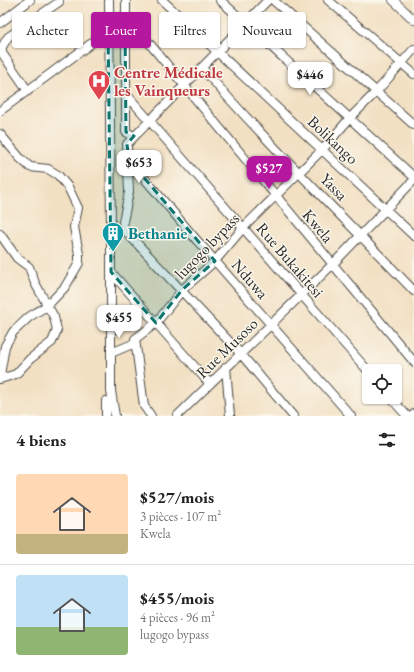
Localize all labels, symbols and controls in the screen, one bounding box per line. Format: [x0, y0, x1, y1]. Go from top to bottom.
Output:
chip: Acheter [12, 12, 83, 48]
chip: Louer [91, 12, 151, 48]
chip: Filtres [159, 12, 220, 48]
chip: Nouveau [228, 12, 306, 48]
place label: Centre Médicale les Vainqueurs [114, 62, 223, 101]
pin: $446 [286, 62, 334, 96]
text: $446 [297, 66, 323, 83]
hospital icon: Centre Médicale les Vainqueurs [86, 68, 112, 101]
street label: Bolikango [303, 111, 363, 169]
pin: $653 [115, 150, 163, 184]
text: $653 [126, 154, 152, 171]
pin: $527 [245, 156, 293, 190]
text: $527 [256, 160, 282, 177]
street label: Yassa [316, 169, 353, 206]
street label: Kwela [298, 205, 339, 248]
street label: lugogo bypass [170, 208, 244, 284]
street label: Rue Bukakitesi [252, 218, 328, 302]
building icon: Bethanie [100, 220, 126, 253]
place label: Bethanie [128, 223, 187, 244]
street label: Nduwa [227, 255, 274, 304]
pin: $455 [95, 305, 143, 339]
text: $455 [106, 309, 132, 326]
street label: Rue Musoso [192, 313, 263, 383]
map controls [362, 364, 402, 404]
button: locate [362, 364, 402, 404]
text: 4 biens [16, 429, 66, 451]
icon: filters [376, 429, 398, 451]
text: $527/mois [140, 486, 214, 508]
icon: home [48, 490, 96, 538]
text: 3 pièces · 107 m² [140, 508, 221, 525]
text: Kwela [140, 525, 171, 542]
text: $455/mois [140, 587, 214, 609]
icon: home [48, 591, 96, 639]
text: 4 pièces · 96 m² [140, 609, 215, 626]
text: lugogo bypass [140, 626, 209, 643]

